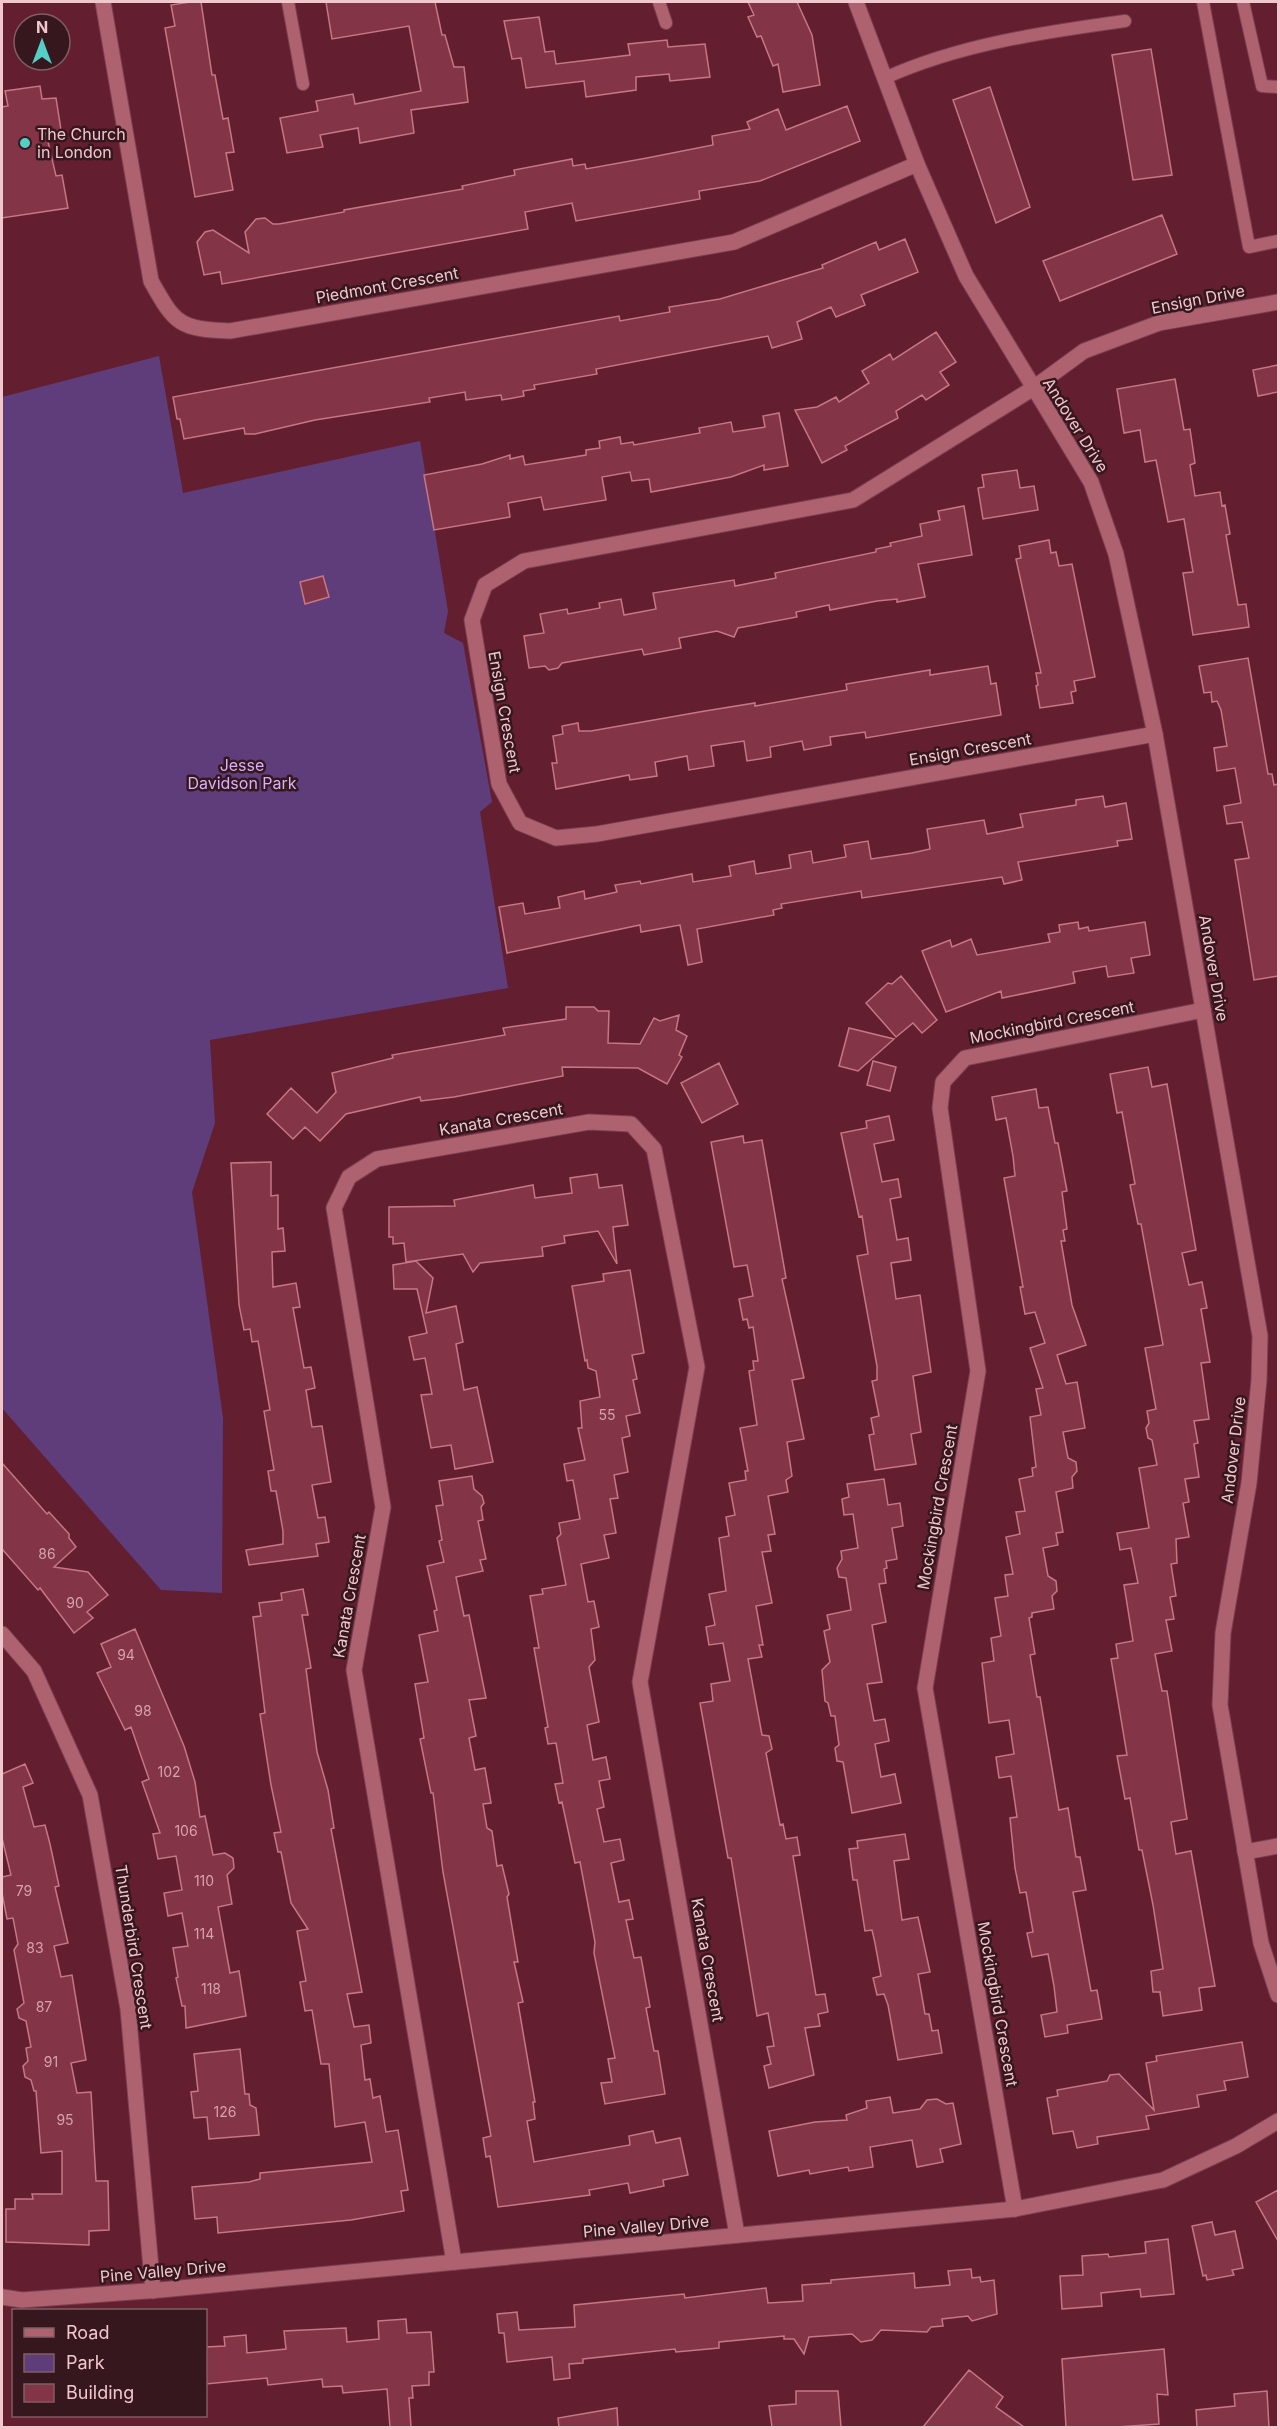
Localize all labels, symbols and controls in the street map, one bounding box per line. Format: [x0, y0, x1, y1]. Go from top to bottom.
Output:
north arrow [12, 12, 72, 72]
text: N [36, 17, 48, 37]
place label: The Church in London [37, 124, 126, 162]
marker: The Church in London [18, 136, 32, 150]
street label: Piedmont Crescent [314, 263, 460, 307]
street label: Ensign Drive [1150, 280, 1246, 318]
street label: Andover Drive [1039, 374, 1113, 476]
street label: Ensign Crescent [484, 649, 526, 775]
street label: Ensign Crescent [907, 728, 1033, 770]
park label: Jesse Davidson Park [187, 755, 297, 793]
street label: Andover Drive [1195, 913, 1233, 1023]
street label: Mockingbird Crescent [968, 996, 1136, 1048]
street label: Kanata Crescent [438, 1098, 564, 1140]
street label: Andover Drive [1217, 1395, 1249, 1505]
house number: 55 [598, 1406, 616, 1423]
street label: Mockingbird Crescent [913, 1423, 961, 1591]
street label: Kanata Crescent [328, 1533, 370, 1659]
house number: 86 [38, 1545, 56, 1562]
house number: 90 [66, 1594, 84, 1611]
house number: 94 [117, 1646, 135, 1663]
house number: 98 [134, 1702, 152, 1719]
house number: 102 [157, 1763, 181, 1780]
house number: 106 [174, 1822, 198, 1839]
street label: Thunderbird Crescent [111, 1863, 157, 2031]
house number: 110 [194, 1872, 214, 1889]
house number: 79 [16, 1882, 32, 1899]
street label: Kanata Crescent [687, 1897, 729, 2023]
street label: Mockingbird Crescent [974, 1920, 1022, 2088]
house number: 114 [194, 1925, 214, 1942]
house number: 83 [26, 1939, 44, 1956]
house number: 118 [201, 1980, 221, 1997]
house number: 87 [36, 1998, 52, 2015]
house number: 91 [44, 2053, 58, 2070]
house number: 126 [214, 2103, 236, 2120]
house number: 95 [56, 2111, 74, 2128]
street label: Pine Valley Drive [582, 2211, 710, 2241]
street label: Pine Valley Drive [99, 2256, 227, 2286]
legend [12, 2309, 207, 2417]
text: Road [66, 2322, 109, 2343]
text: Park [66, 2352, 105, 2373]
text: Building [66, 2382, 134, 2403]

